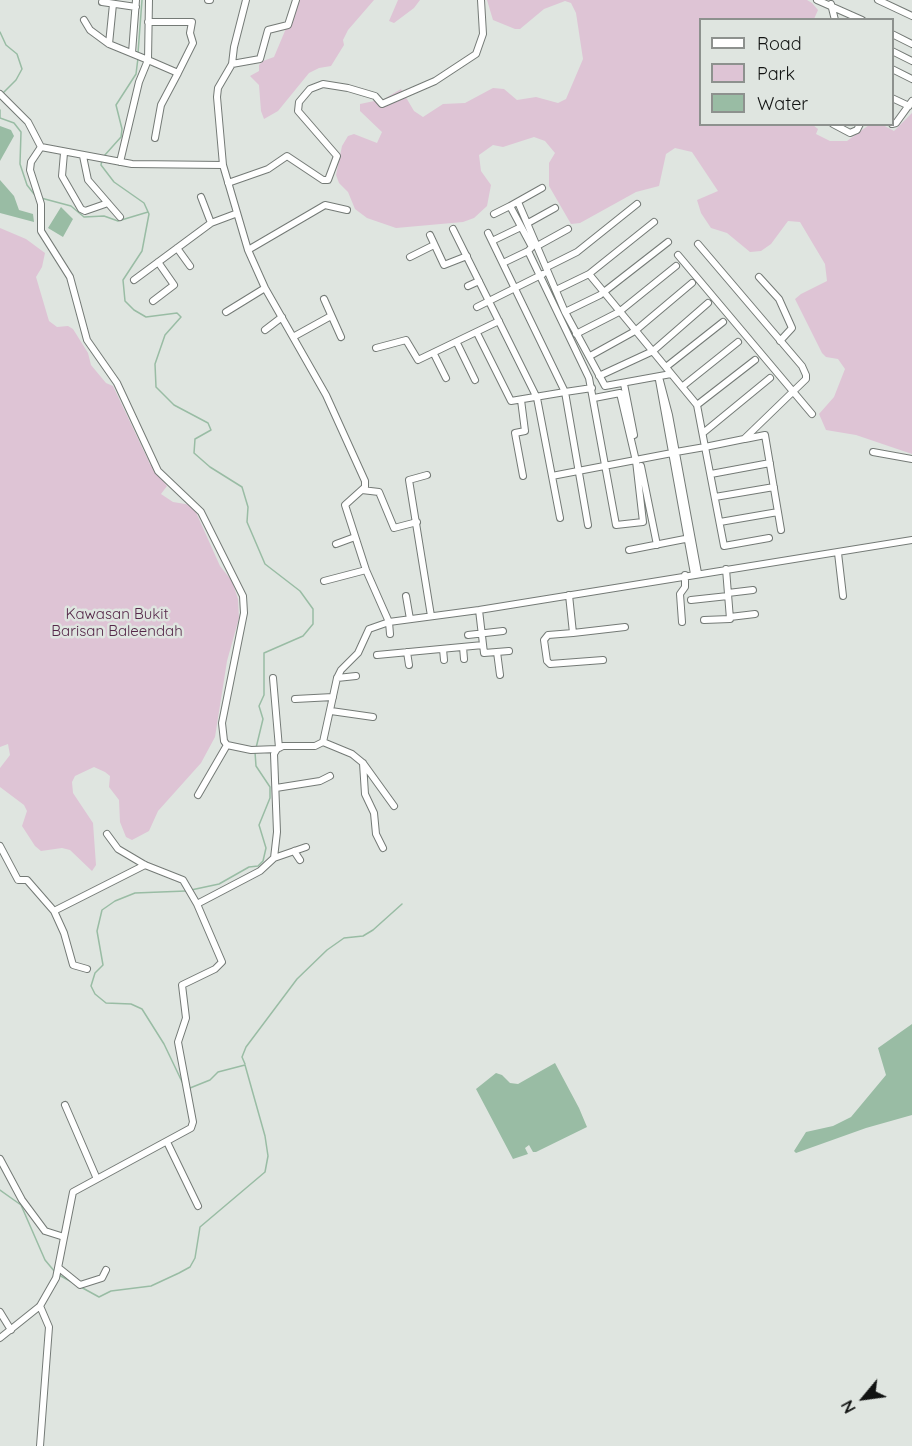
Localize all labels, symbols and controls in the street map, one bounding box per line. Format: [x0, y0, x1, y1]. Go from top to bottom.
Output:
legend [699, 18, 894, 126]
text: Road [757, 32, 802, 55]
text: Park [757, 62, 795, 85]
text: Water [757, 92, 808, 115]
park label: Kawasan Bukit Barisan Baleendah [51, 605, 183, 640]
north arrow [834, 1368, 894, 1428]
text: N [837, 1397, 860, 1417]

